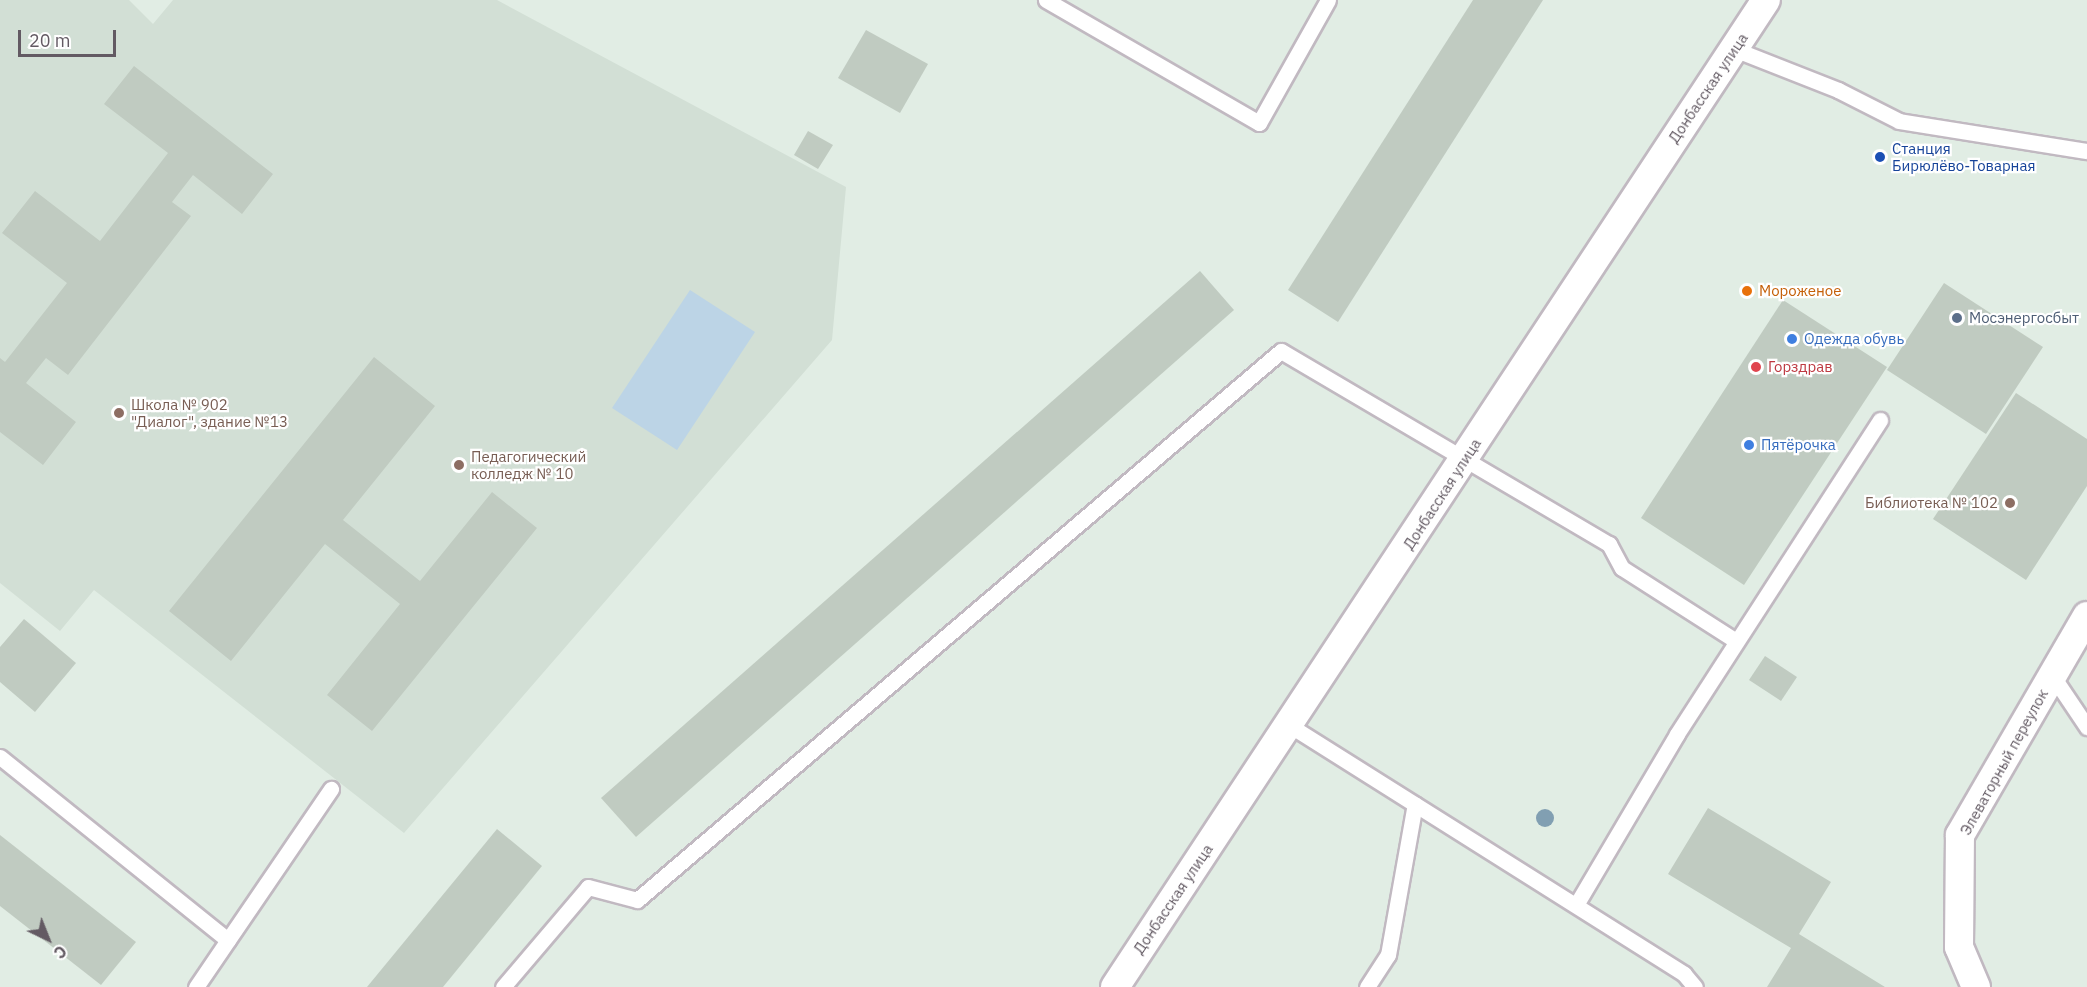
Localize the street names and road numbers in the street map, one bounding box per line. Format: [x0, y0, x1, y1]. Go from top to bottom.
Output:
street label: Донбасская улица [1665, 30, 1751, 146]
street label: Донбасская улица [1399, 435, 1485, 553]
street label: Элеваторный переулок [1956, 686, 2052, 838]
street label: Донбасская улица [1130, 841, 1216, 957]

